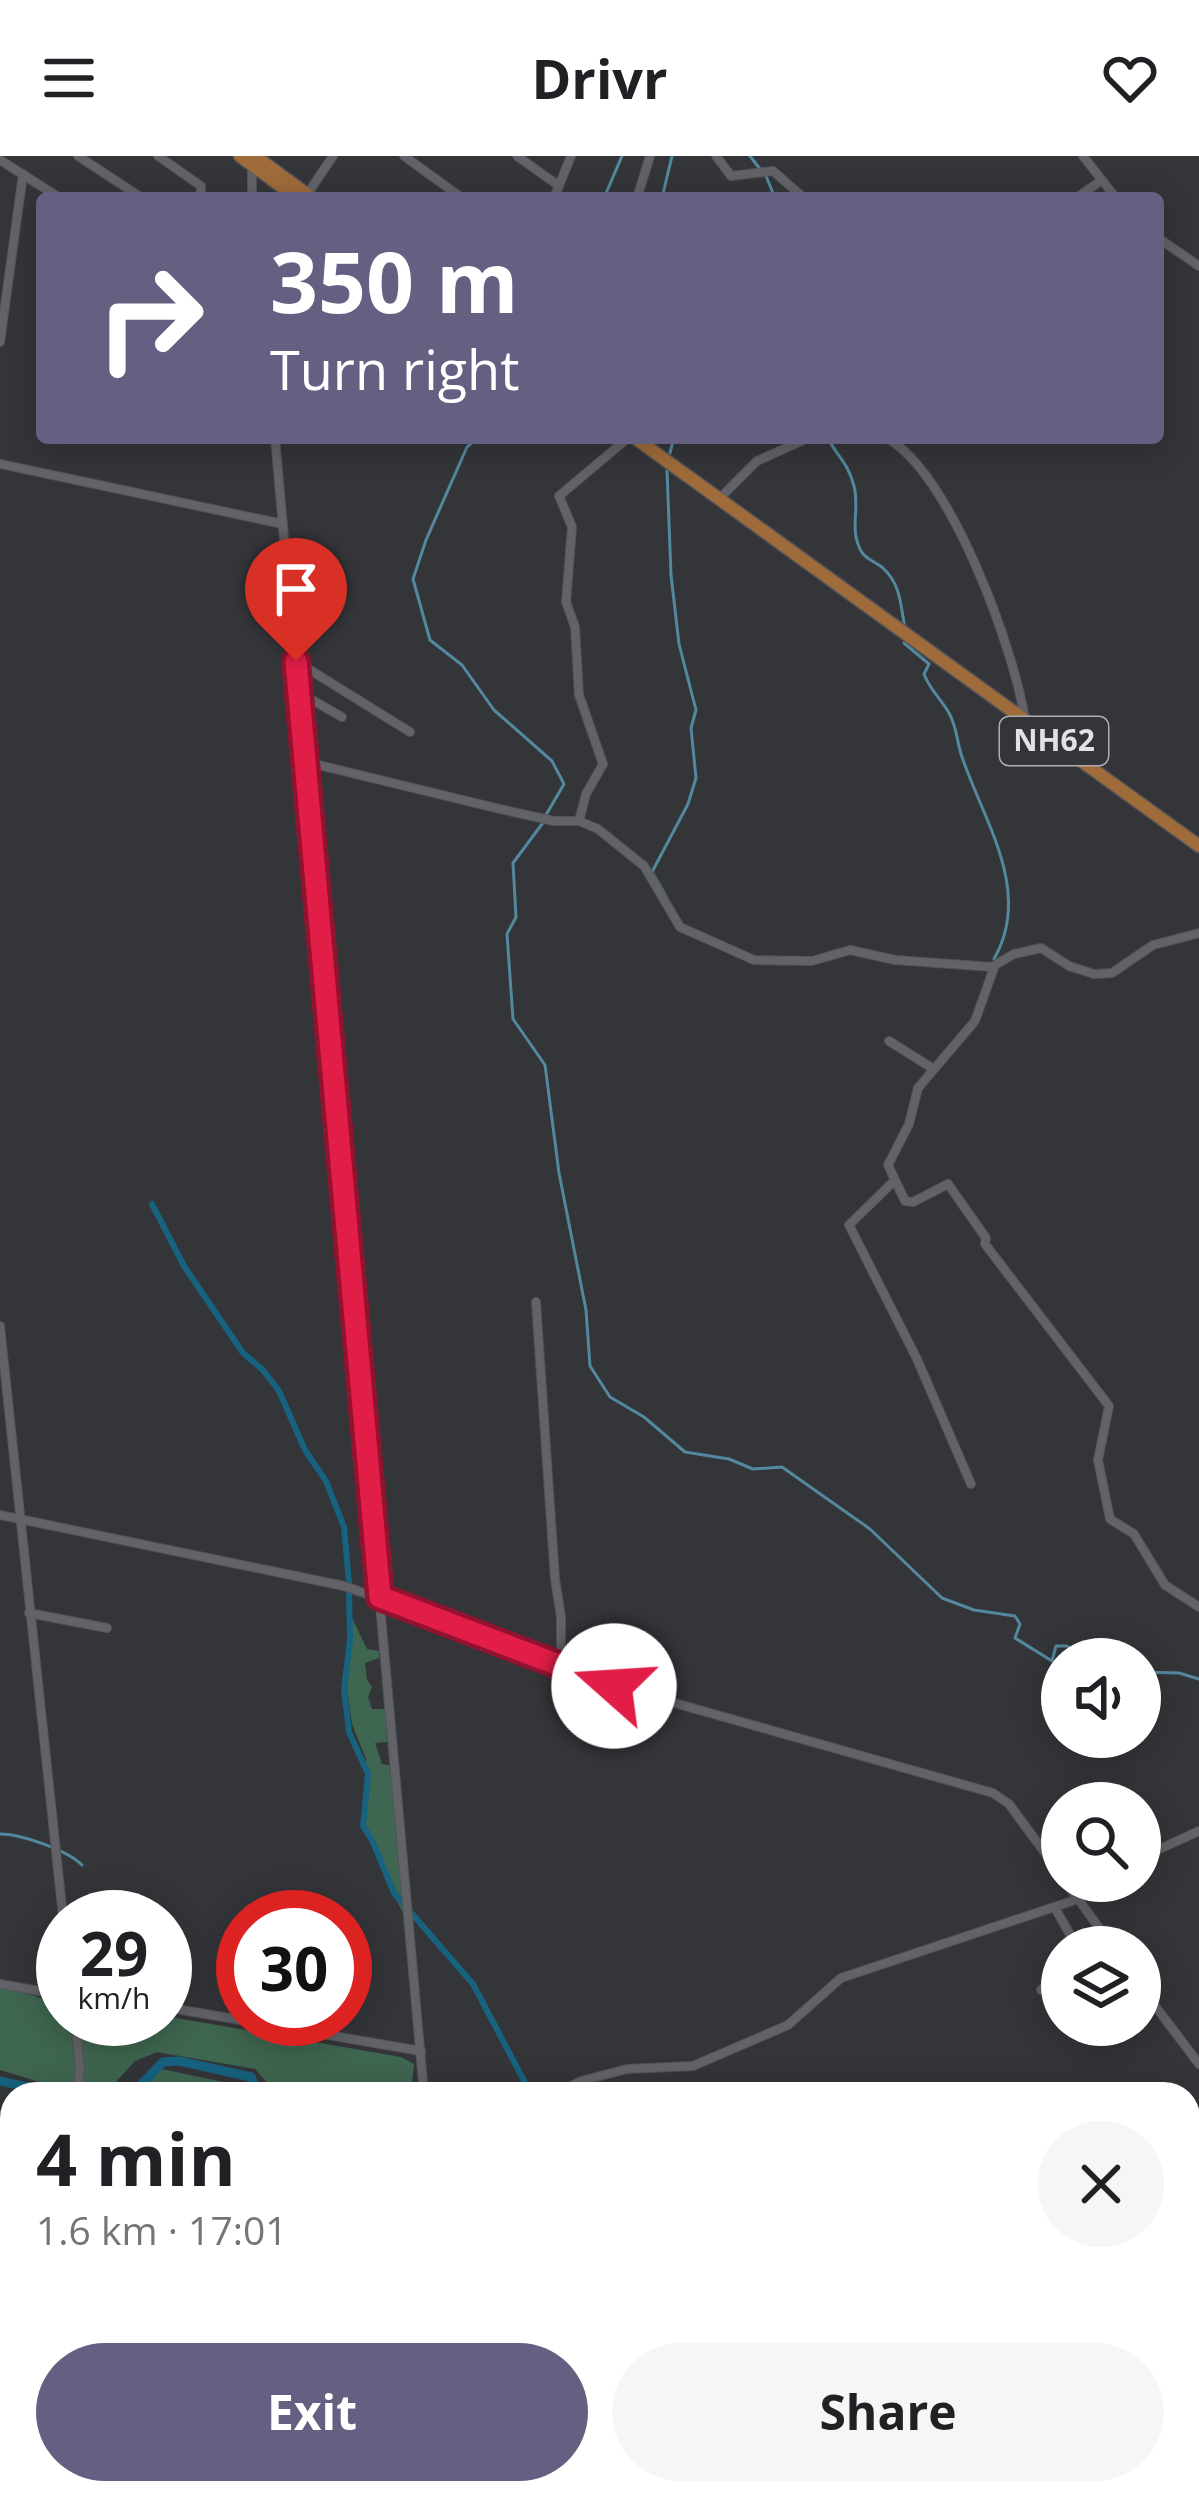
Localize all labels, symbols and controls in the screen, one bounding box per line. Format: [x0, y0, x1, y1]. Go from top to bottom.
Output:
text: Drivr [531, 41, 668, 115]
icon: menu [36, 45, 102, 111]
icon: heart [1097, 45, 1163, 111]
text: 350 m [270, 223, 518, 338]
icon: right [72, 240, 228, 396]
text: Turn right [270, 332, 519, 406]
pin [245, 538, 347, 661]
icon: arrive [263, 556, 329, 622]
road number: NH62 [1000, 717, 1108, 765]
position arrow [551, 1623, 677, 1749]
map controls [1041, 1638, 1161, 2046]
button: sound [1041, 1638, 1161, 1758]
button: search [1041, 1782, 1161, 1902]
speed limit sign: 30 [216, 1890, 372, 2046]
text: 29 [80, 1912, 148, 1994]
button: layers [1041, 1926, 1161, 2046]
text: km/h [78, 1977, 150, 2018]
text: 4 min [36, 2109, 236, 2207]
button: close [1038, 2121, 1164, 2247]
text: 1.6 km · 17:01 [36, 2203, 288, 2256]
button: Exit [36, 2343, 588, 2481]
button: Share [612, 2343, 1164, 2481]

